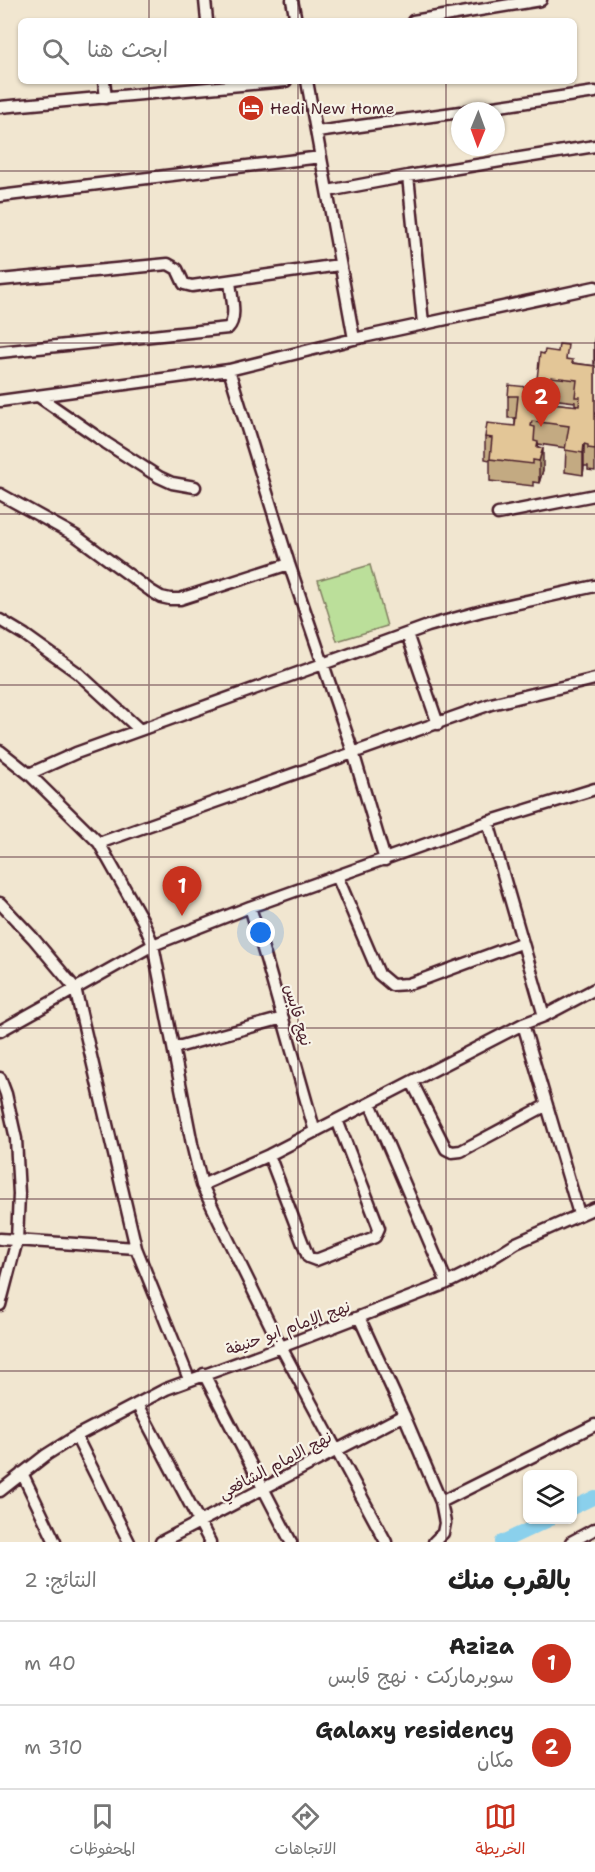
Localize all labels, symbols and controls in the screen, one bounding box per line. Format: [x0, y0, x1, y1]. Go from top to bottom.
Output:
search box [18, 18, 577, 84]
icon: search [39, 35, 72, 68]
text: ابحث هنا [87, 35, 168, 64]
hotel icon: Hedi New Home [236, 93, 266, 123]
place label: Hedi New Home [270, 98, 395, 119]
north arrow [451, 102, 505, 156]
pin: 2 [522, 378, 560, 427]
pin: 1 [162, 866, 201, 916]
your location [246, 918, 275, 947]
street label: نهج قابس [279, 982, 317, 1048]
street label: نهج الإمام ابو حنيفة [223, 1296, 354, 1362]
street label: نهج الامام الشافعي [215, 1426, 337, 1507]
map controls [523, 1470, 577, 1524]
button: layers [523, 1470, 577, 1524]
text: بالقرب منك [448, 1562, 571, 1597]
text: النتائج: 2 [24, 1567, 97, 1593]
text: Aziza [449, 1632, 514, 1661]
text: 40 m [24, 1650, 76, 1676]
text: 1 [547, 1650, 556, 1676]
text: سوبرماركت · نهج قابس [328, 1663, 514, 1689]
text: Galaxy residency [315, 1716, 514, 1745]
text: 310 m [24, 1734, 83, 1760]
text: 2 [545, 1734, 559, 1760]
text: مكان [477, 1747, 514, 1773]
tab: المحفوظات [70, 1800, 135, 1863]
tab: الاتجاهات [275, 1800, 336, 1863]
tab: الخريطة [476, 1800, 525, 1863]

